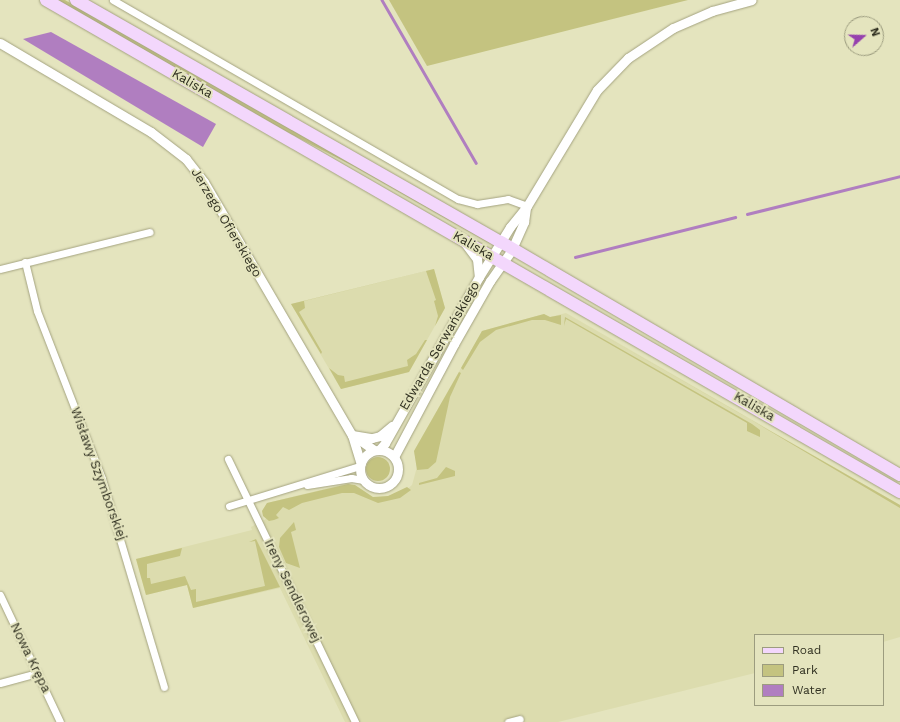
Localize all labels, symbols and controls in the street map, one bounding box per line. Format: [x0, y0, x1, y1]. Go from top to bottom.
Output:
north arrow [844, 16, 884, 56]
text: N [867, 26, 882, 38]
street label: Kaliska [169, 66, 215, 102]
street label: Jerzego Ofierskiego [187, 166, 265, 280]
street label: Kaliska [450, 228, 496, 264]
street label: Edwarda Serwańskiego [397, 279, 483, 413]
street label: Kaliska [731, 389, 777, 425]
street label: Wisławy Szymborskiej [67, 405, 129, 543]
street label: Ireny Sendlerowej [260, 537, 324, 645]
street label: Nowa Krępa [6, 620, 54, 696]
legend [754, 634, 884, 706]
text: Road [792, 643, 821, 657]
text: Park [792, 663, 818, 677]
text: Water [792, 683, 826, 697]

